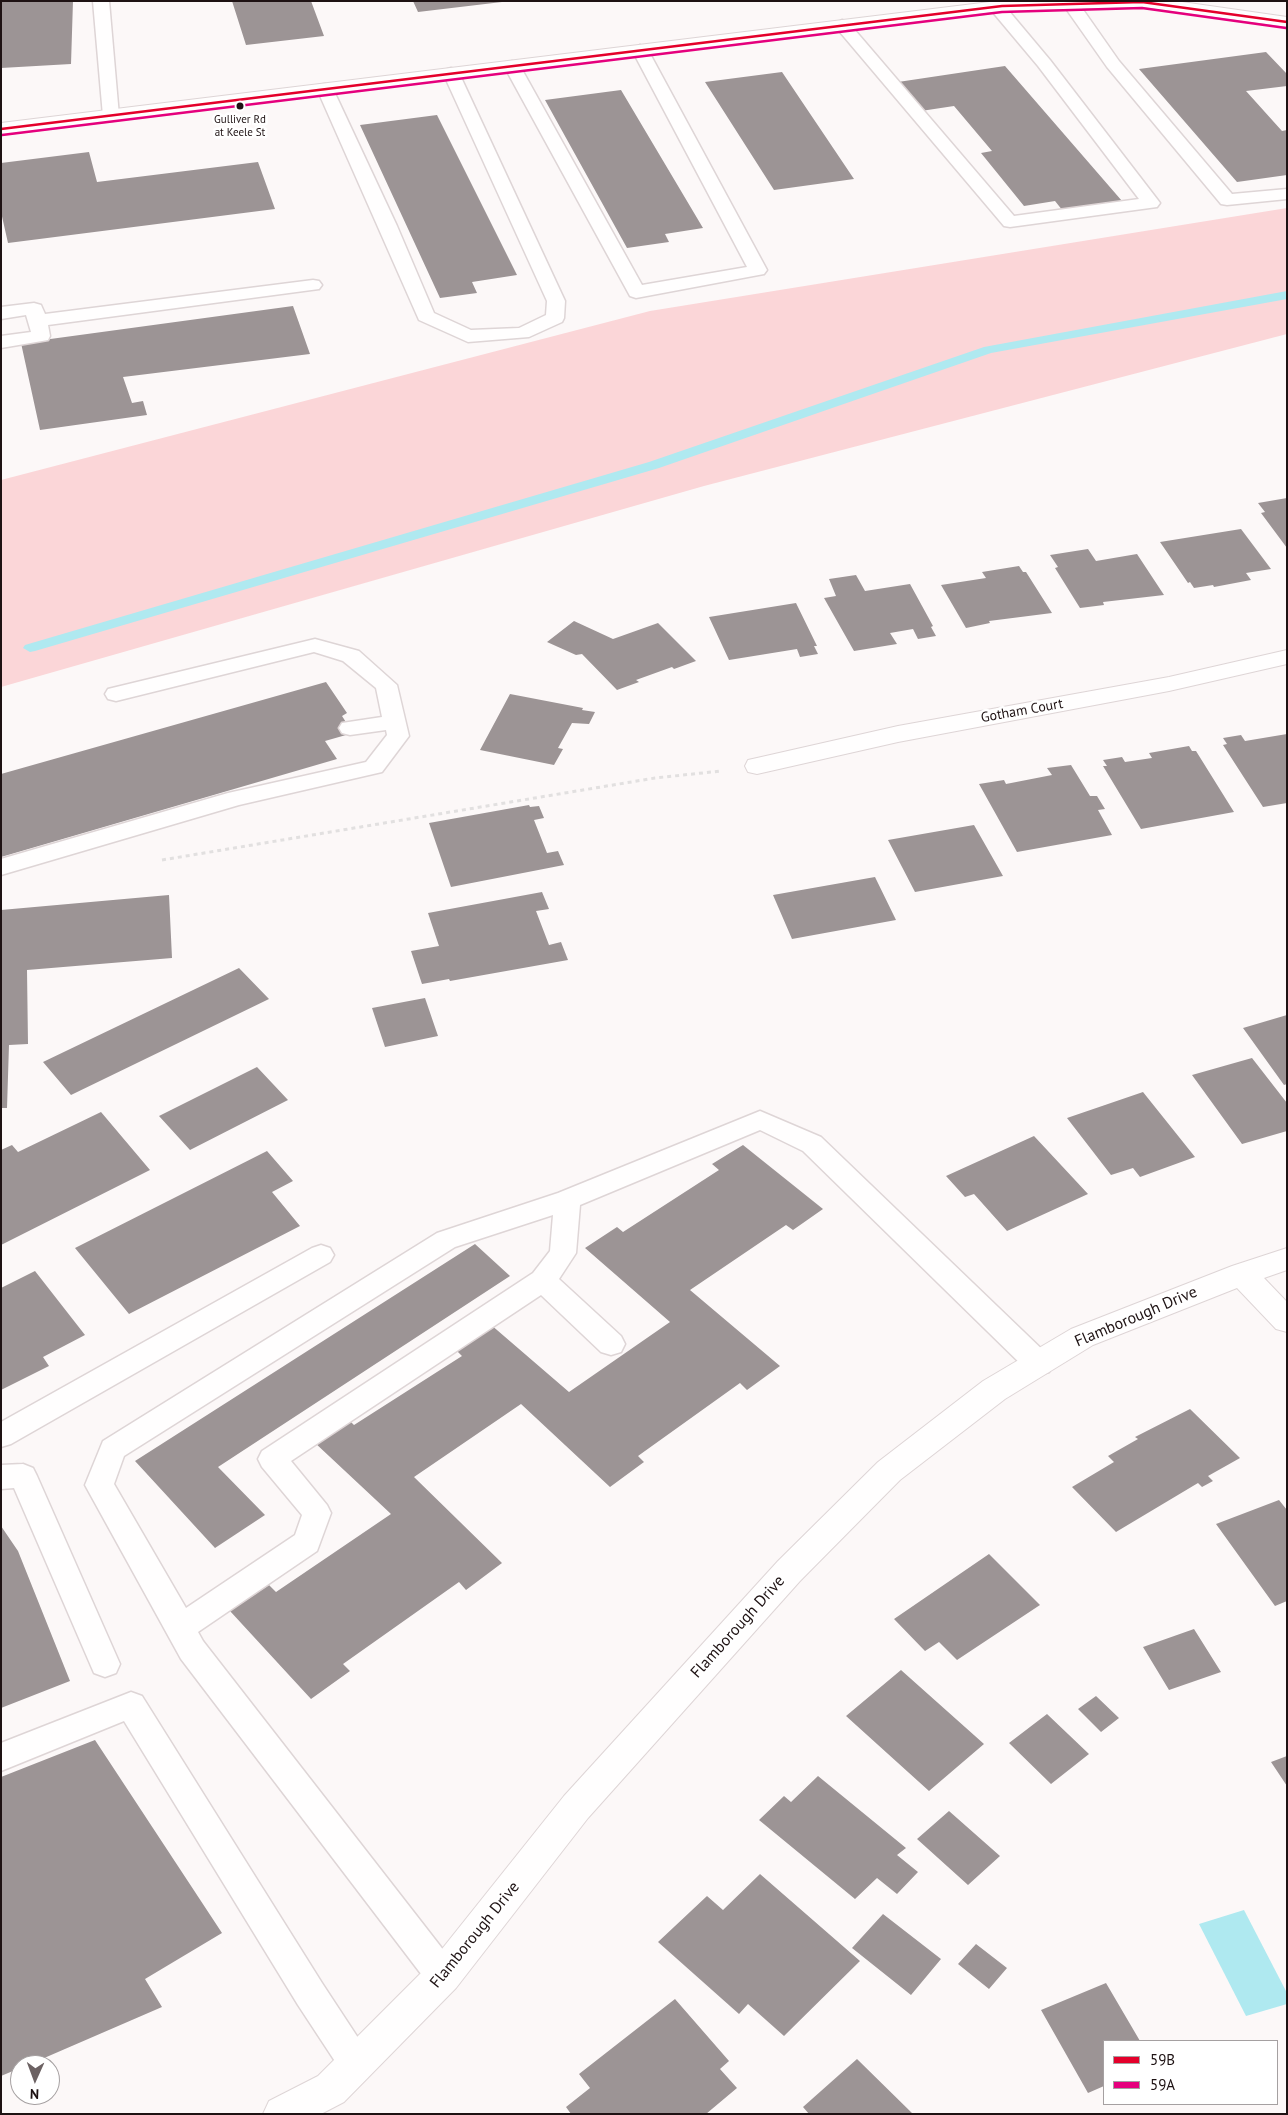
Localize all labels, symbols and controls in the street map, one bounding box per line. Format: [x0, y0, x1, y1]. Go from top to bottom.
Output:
marker: Gulliver Rd at Keele St [235, 101, 245, 111]
place label: Gulliver Rd at Keele St [214, 113, 266, 139]
street label: Gotham Court [980, 696, 1064, 726]
street label: Flamborough Drive [1072, 1283, 1200, 1351]
street label: Flamborough Drive [687, 1572, 789, 1682]
street label: Flamborough Drive [426, 1878, 524, 1992]
legend [1103, 2040, 1278, 2105]
text: 59B [1150, 2050, 1175, 2069]
north arrow [10, 2055, 60, 2105]
text: 59A [1150, 2075, 1175, 2094]
text: N [30, 2085, 39, 2103]

